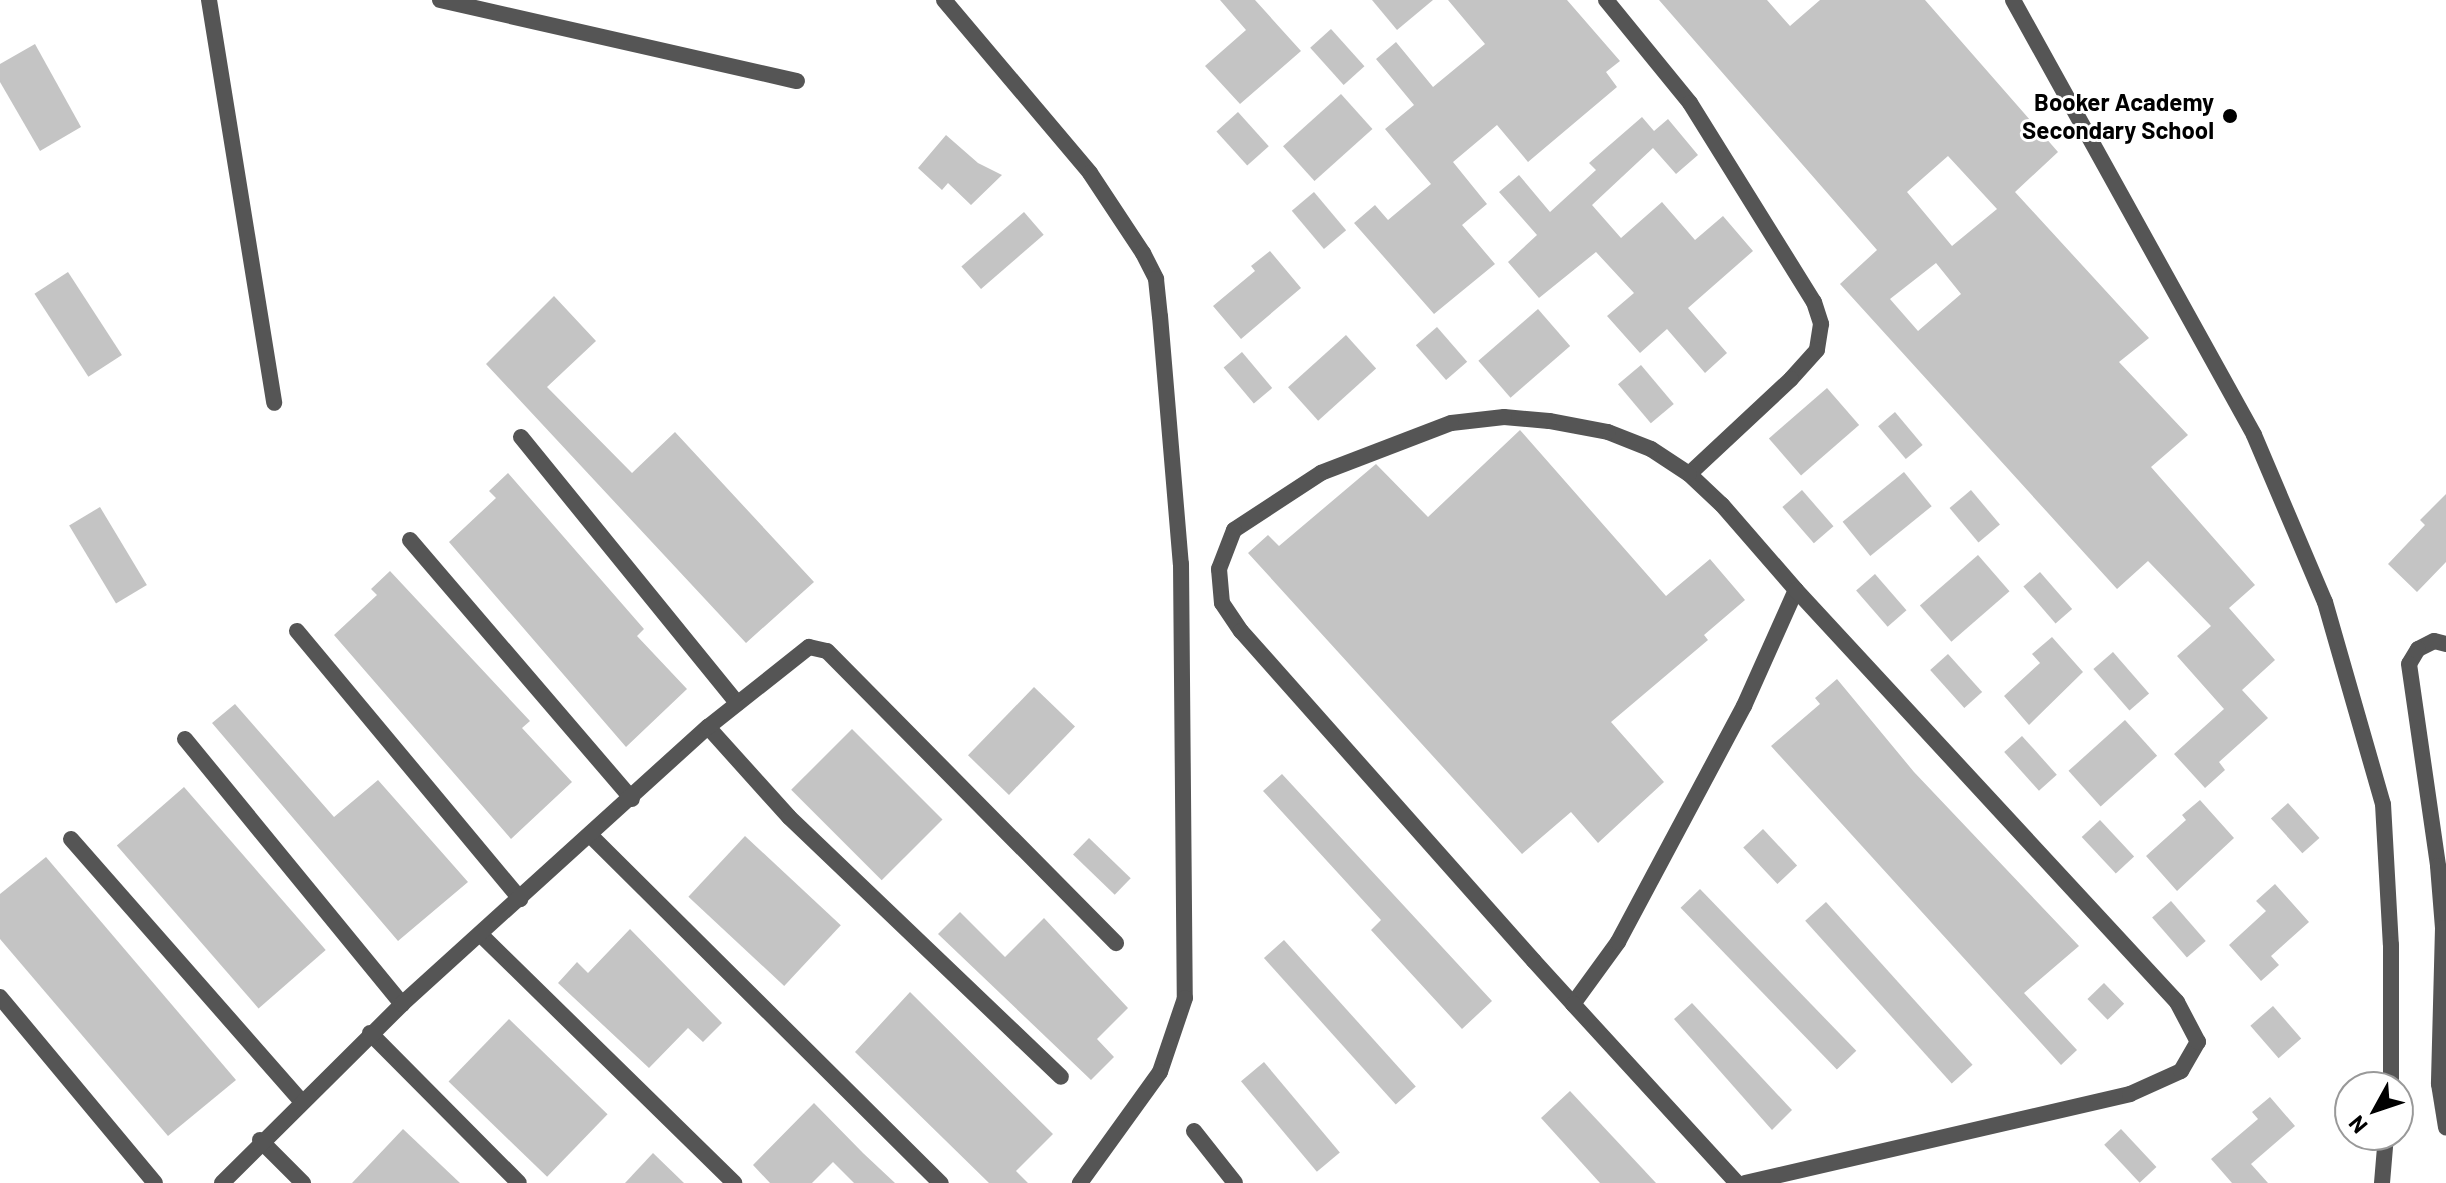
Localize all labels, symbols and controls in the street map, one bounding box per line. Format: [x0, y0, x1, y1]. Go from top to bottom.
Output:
place label: Booker Academy Secondary School [2022, 88, 2214, 144]
marker: Booker Academy Secondary School [2221, 107, 2239, 125]
north arrow [2334, 1071, 2414, 1151]
text: N [2342, 1111, 2372, 1139]

